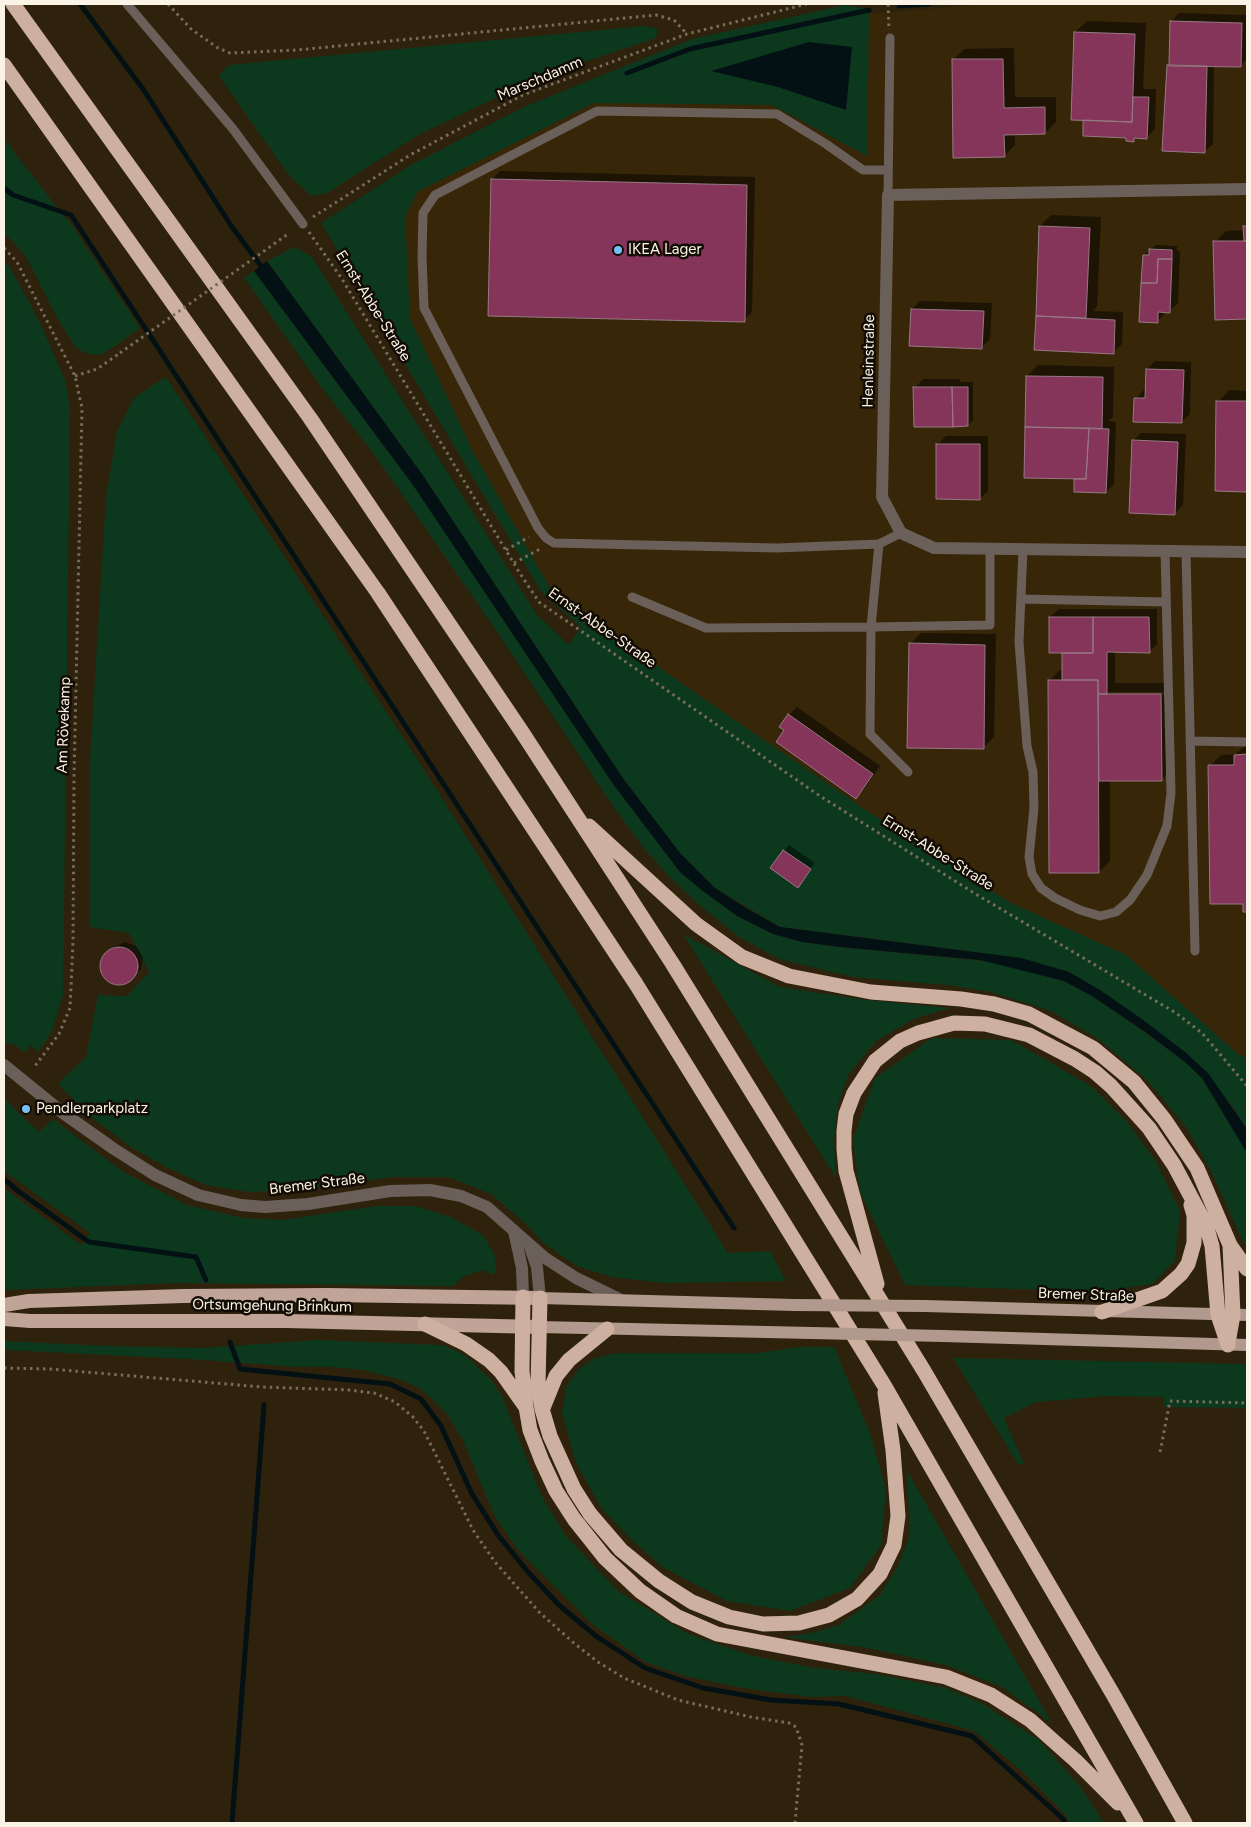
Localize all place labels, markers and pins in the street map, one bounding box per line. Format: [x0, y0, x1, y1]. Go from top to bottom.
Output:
place label: IKEA Lager [628, 241, 701, 259]
marker: IKEA Lager [612, 244, 624, 256]
place label: Pendlerparkplatz [36, 1100, 148, 1118]
marker: Pendlerparkplatz [20, 1103, 32, 1115]

